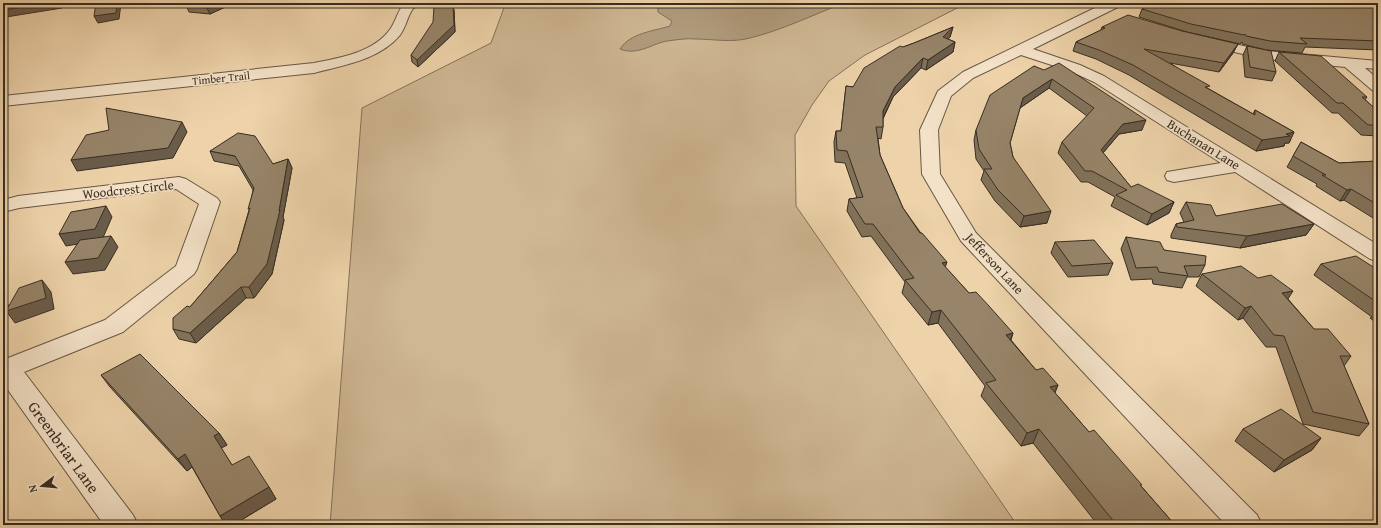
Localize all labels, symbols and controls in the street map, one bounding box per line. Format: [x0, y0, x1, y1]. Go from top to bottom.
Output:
street label: Timber Trail [191, 67, 251, 89]
street label: Buchanan Lane [1164, 114, 1244, 174]
street label: Woodcrest Circle [82, 175, 175, 204]
street label: Jefferson Lane [960, 227, 1028, 298]
street label: Greenbriar Lane [22, 396, 106, 498]
north arrow [22, 466, 62, 506]
text: N [24, 482, 41, 494]

